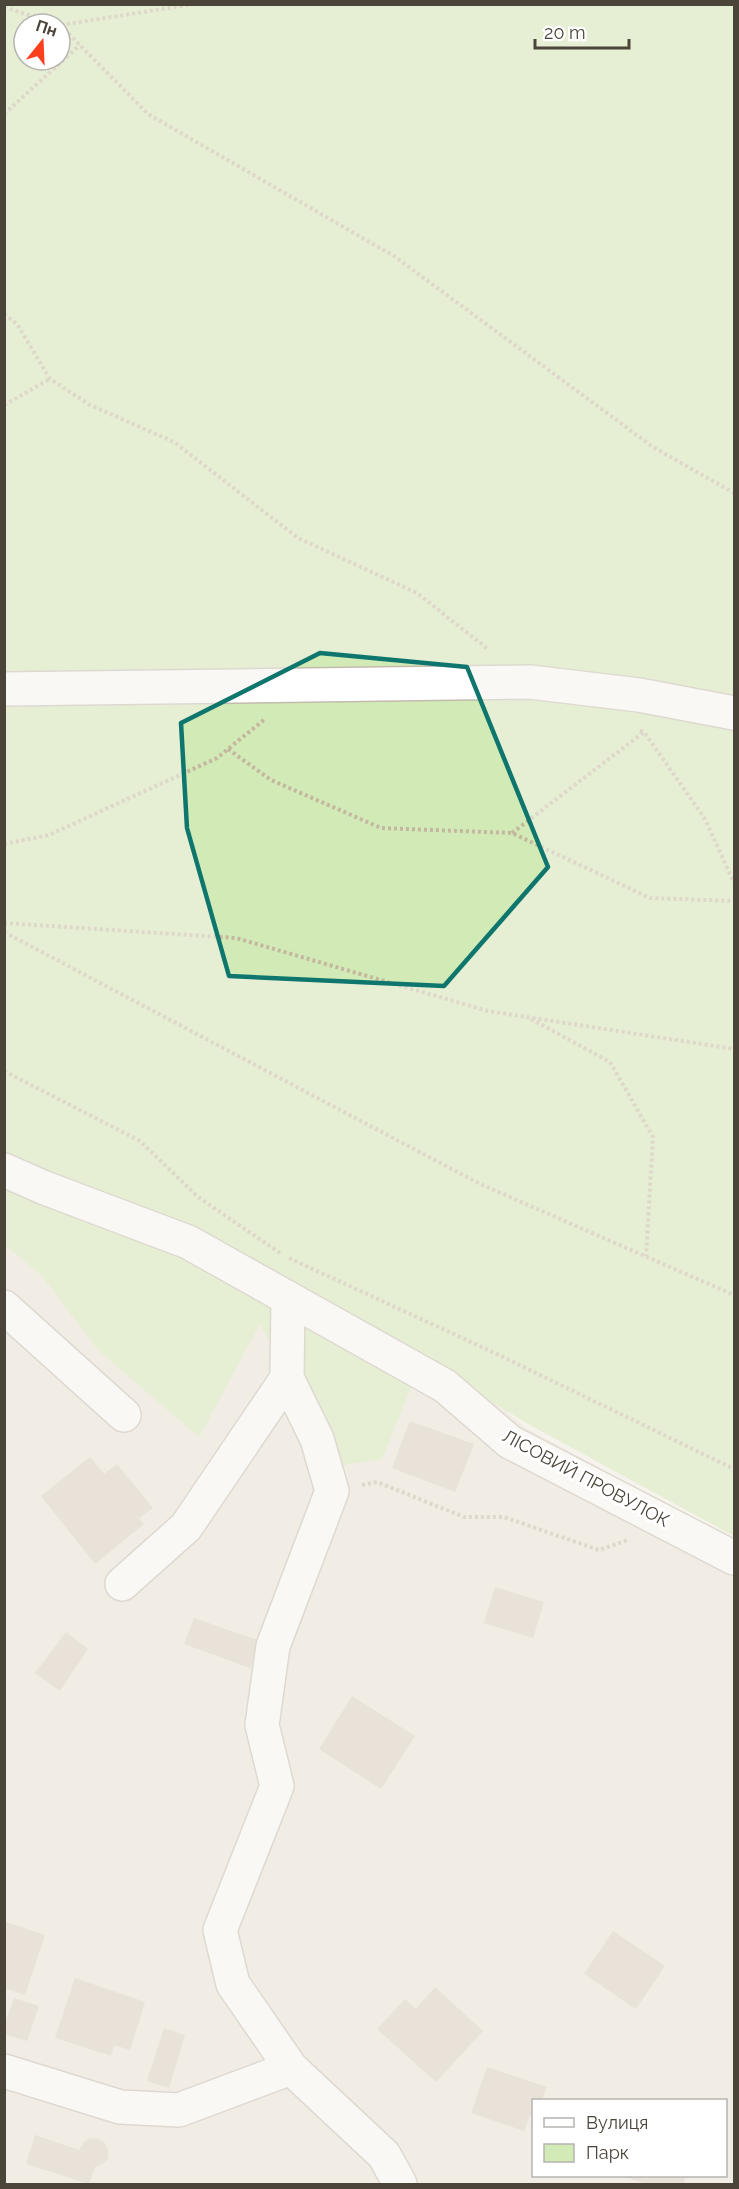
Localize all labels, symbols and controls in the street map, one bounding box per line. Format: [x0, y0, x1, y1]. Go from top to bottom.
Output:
north arrow [12, 12, 72, 72]
scale bar [535, 12, 630, 50]
text: Пн [33, 16, 60, 41]
text: 20 m [544, 22, 586, 43]
street label: ЛІСОВИЙ ПРОВУЛОК [499, 1425, 673, 1531]
legend [532, 2099, 727, 2177]
text: Вулиця [586, 2112, 648, 2133]
text: Парк [586, 2142, 629, 2163]

